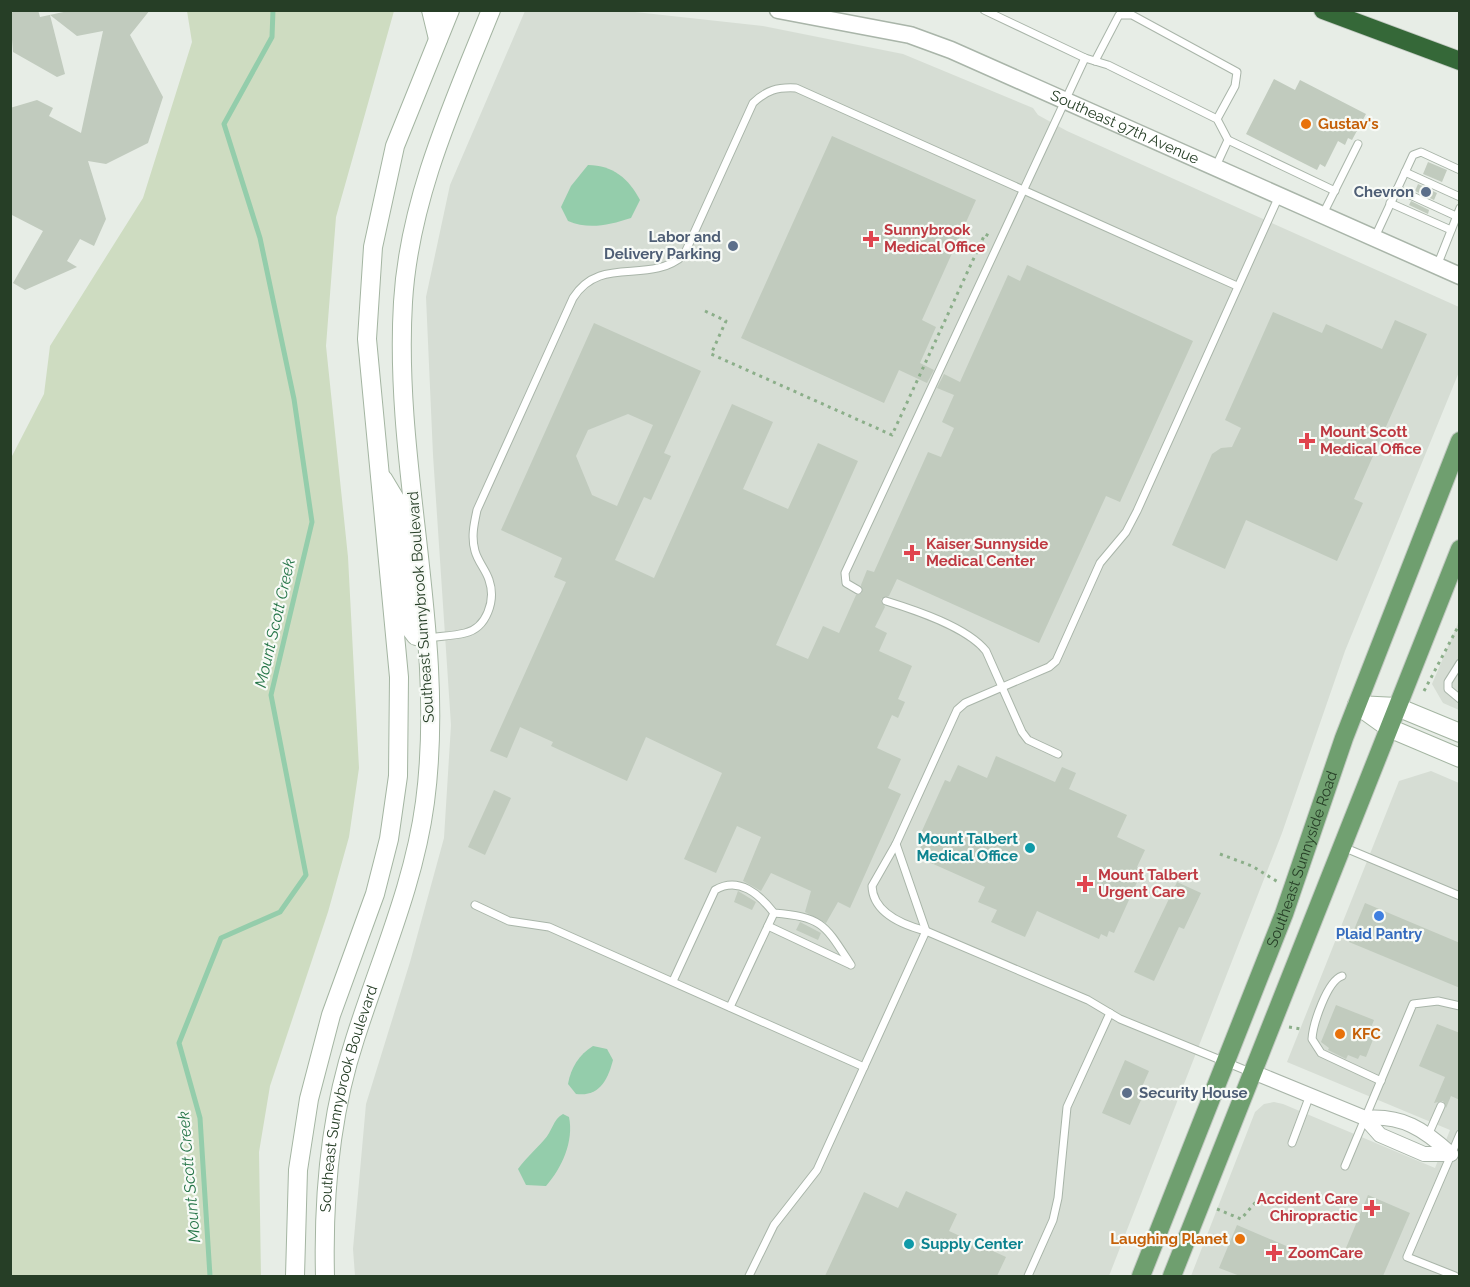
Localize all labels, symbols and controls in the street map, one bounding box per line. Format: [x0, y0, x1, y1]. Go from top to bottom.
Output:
street label: Southeast 97th Avenue [1048, 86, 1202, 168]
place label: Gustav's [1318, 115, 1379, 133]
marker: Gustav's [1299, 117, 1313, 131]
place label: Chevron [1354, 183, 1414, 201]
marker: Chevron [1419, 185, 1433, 199]
place label: Sunnybrook Medical Office [884, 221, 986, 256]
place label: Labor and Delivery Parking [604, 228, 721, 263]
marker: Sunnybrook Medical Office [862, 230, 880, 248]
marker: Labor and Delivery Parking [726, 239, 740, 253]
place label: Mount Scott Medical Office [1320, 423, 1422, 458]
marker: Mount Scott Medical Office [1298, 432, 1316, 450]
street label: Southeast Sunnybrook Boulevard [404, 491, 438, 723]
place label: Kaiser Sunnyside Medical Center [926, 535, 1048, 570]
marker: Kaiser Sunnyside Medical Center [903, 544, 921, 562]
water label: Mount Scott Creek [251, 556, 299, 689]
street label: Southeast Sunnyside Road [1263, 769, 1341, 950]
place label: Mount Talbert Medical Office [916, 830, 1018, 865]
marker: Mount Talbert Medical Office [1023, 841, 1037, 855]
place label: Mount Talbert Urgent Care [1098, 866, 1199, 901]
marker: Mount Talbert Urgent Care [1076, 875, 1094, 893]
marker: Plaid Pantry [1372, 909, 1386, 923]
place label: Plaid Pantry [1336, 925, 1423, 943]
street label: Southeast Sunnybrook Boulevard [316, 983, 381, 1213]
place label: KFC [1352, 1025, 1381, 1043]
marker: KFC [1333, 1027, 1347, 1041]
place label: Security House [1139, 1084, 1248, 1102]
marker: Security House [1120, 1086, 1134, 1100]
water label: Mount Scott Creek [174, 1110, 204, 1244]
place label: Accident Care Chiropractic [1257, 1190, 1359, 1225]
marker: Accident Care Chiropractic [1363, 1199, 1381, 1217]
place label: Laughing Planet [1110, 1230, 1228, 1248]
marker: Laughing Planet [1233, 1232, 1247, 1246]
place label: Supply Center [921, 1235, 1023, 1253]
marker: Supply Center [902, 1237, 916, 1251]
marker: ZoomCare [1265, 1244, 1283, 1262]
place label: ZoomCare [1288, 1244, 1363, 1262]

